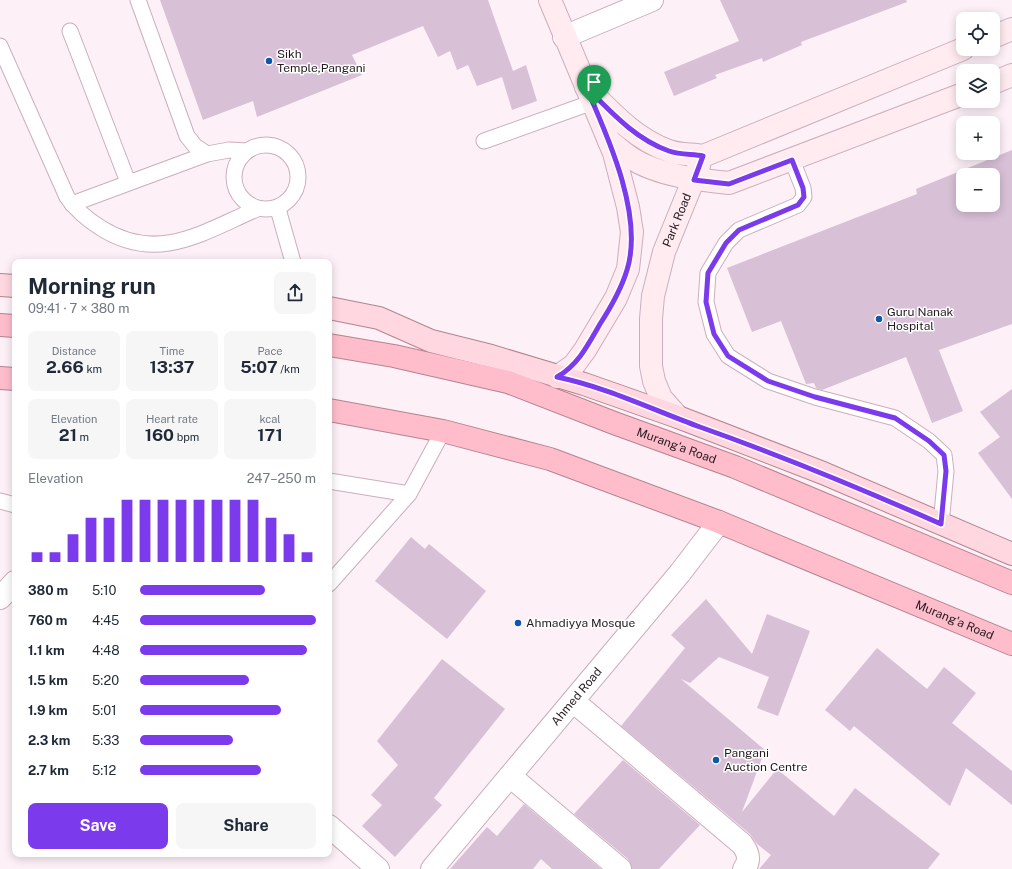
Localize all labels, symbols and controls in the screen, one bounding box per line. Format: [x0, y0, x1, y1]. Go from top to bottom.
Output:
map controls [956, 12, 1000, 212]
button: locate [956, 12, 1000, 56]
place label: Sikh Temple,Pangani [277, 47, 366, 75]
marker: Sikh Temple,Pangani [264, 56, 274, 66]
button: layers [956, 64, 1000, 108]
pin [577, 65, 611, 106]
icon: arrive [583, 71, 605, 93]
button: + [956, 116, 1000, 160]
button: − [956, 168, 1000, 212]
street label: Park Road [660, 191, 694, 249]
button: share [274, 272, 316, 314]
text: Morning run [28, 273, 156, 299]
text: 09:41 · 7 × 380 m [28, 301, 129, 316]
place label: Guru Nanak Hospital [887, 305, 954, 333]
marker: Guru Nanak Hospital [874, 314, 884, 324]
text: Distance [52, 345, 96, 357]
text: Time [159, 345, 185, 357]
text: Pace [257, 345, 283, 357]
text: 2.66 [46, 357, 84, 377]
text: 13:37 [150, 357, 194, 377]
text: 5:07 [240, 357, 278, 377]
text: km [84, 363, 102, 375]
text: /km [278, 363, 300, 375]
text: Elevation [51, 413, 97, 425]
text: Heart rate [146, 413, 198, 425]
text: kcal [259, 413, 281, 425]
text: 21 [59, 425, 77, 445]
text: 160 [145, 425, 174, 445]
text: 171 [257, 425, 283, 445]
street label: Murang'a Road [635, 425, 718, 467]
text: m [77, 431, 89, 443]
text: bpm [174, 431, 199, 443]
text: Elevation [28, 471, 83, 486]
text: 247–250 m [247, 471, 316, 486]
text: 380 m [28, 583, 68, 598]
text: 5:10 [92, 583, 117, 598]
street label: Murang'a Road [913, 598, 996, 643]
text: 760 m [28, 613, 68, 628]
text: 4:45 [92, 613, 119, 628]
place label: Ahmadiyya Mosque [526, 616, 635, 630]
marker: Ahmadiyya Mosque [513, 618, 523, 628]
text: 1.1 km [28, 643, 65, 658]
text: 4:48 [92, 643, 120, 658]
street label: Ahmed Road [548, 665, 605, 728]
text: 1.5 km [28, 673, 68, 688]
text: 5:20 [92, 673, 119, 688]
text: 1.9 km [28, 703, 68, 718]
text: 5:01 [92, 703, 117, 718]
text: 2.3 km [28, 733, 71, 748]
text: 5:33 [92, 733, 120, 748]
place label: Pangani Auction Centre [724, 746, 808, 774]
marker: Pangani Auction Centre [711, 755, 721, 765]
text: 2.7 km [28, 763, 69, 778]
text: 5:12 [92, 763, 116, 778]
button: Save [28, 803, 168, 849]
button: Share [176, 803, 316, 849]

